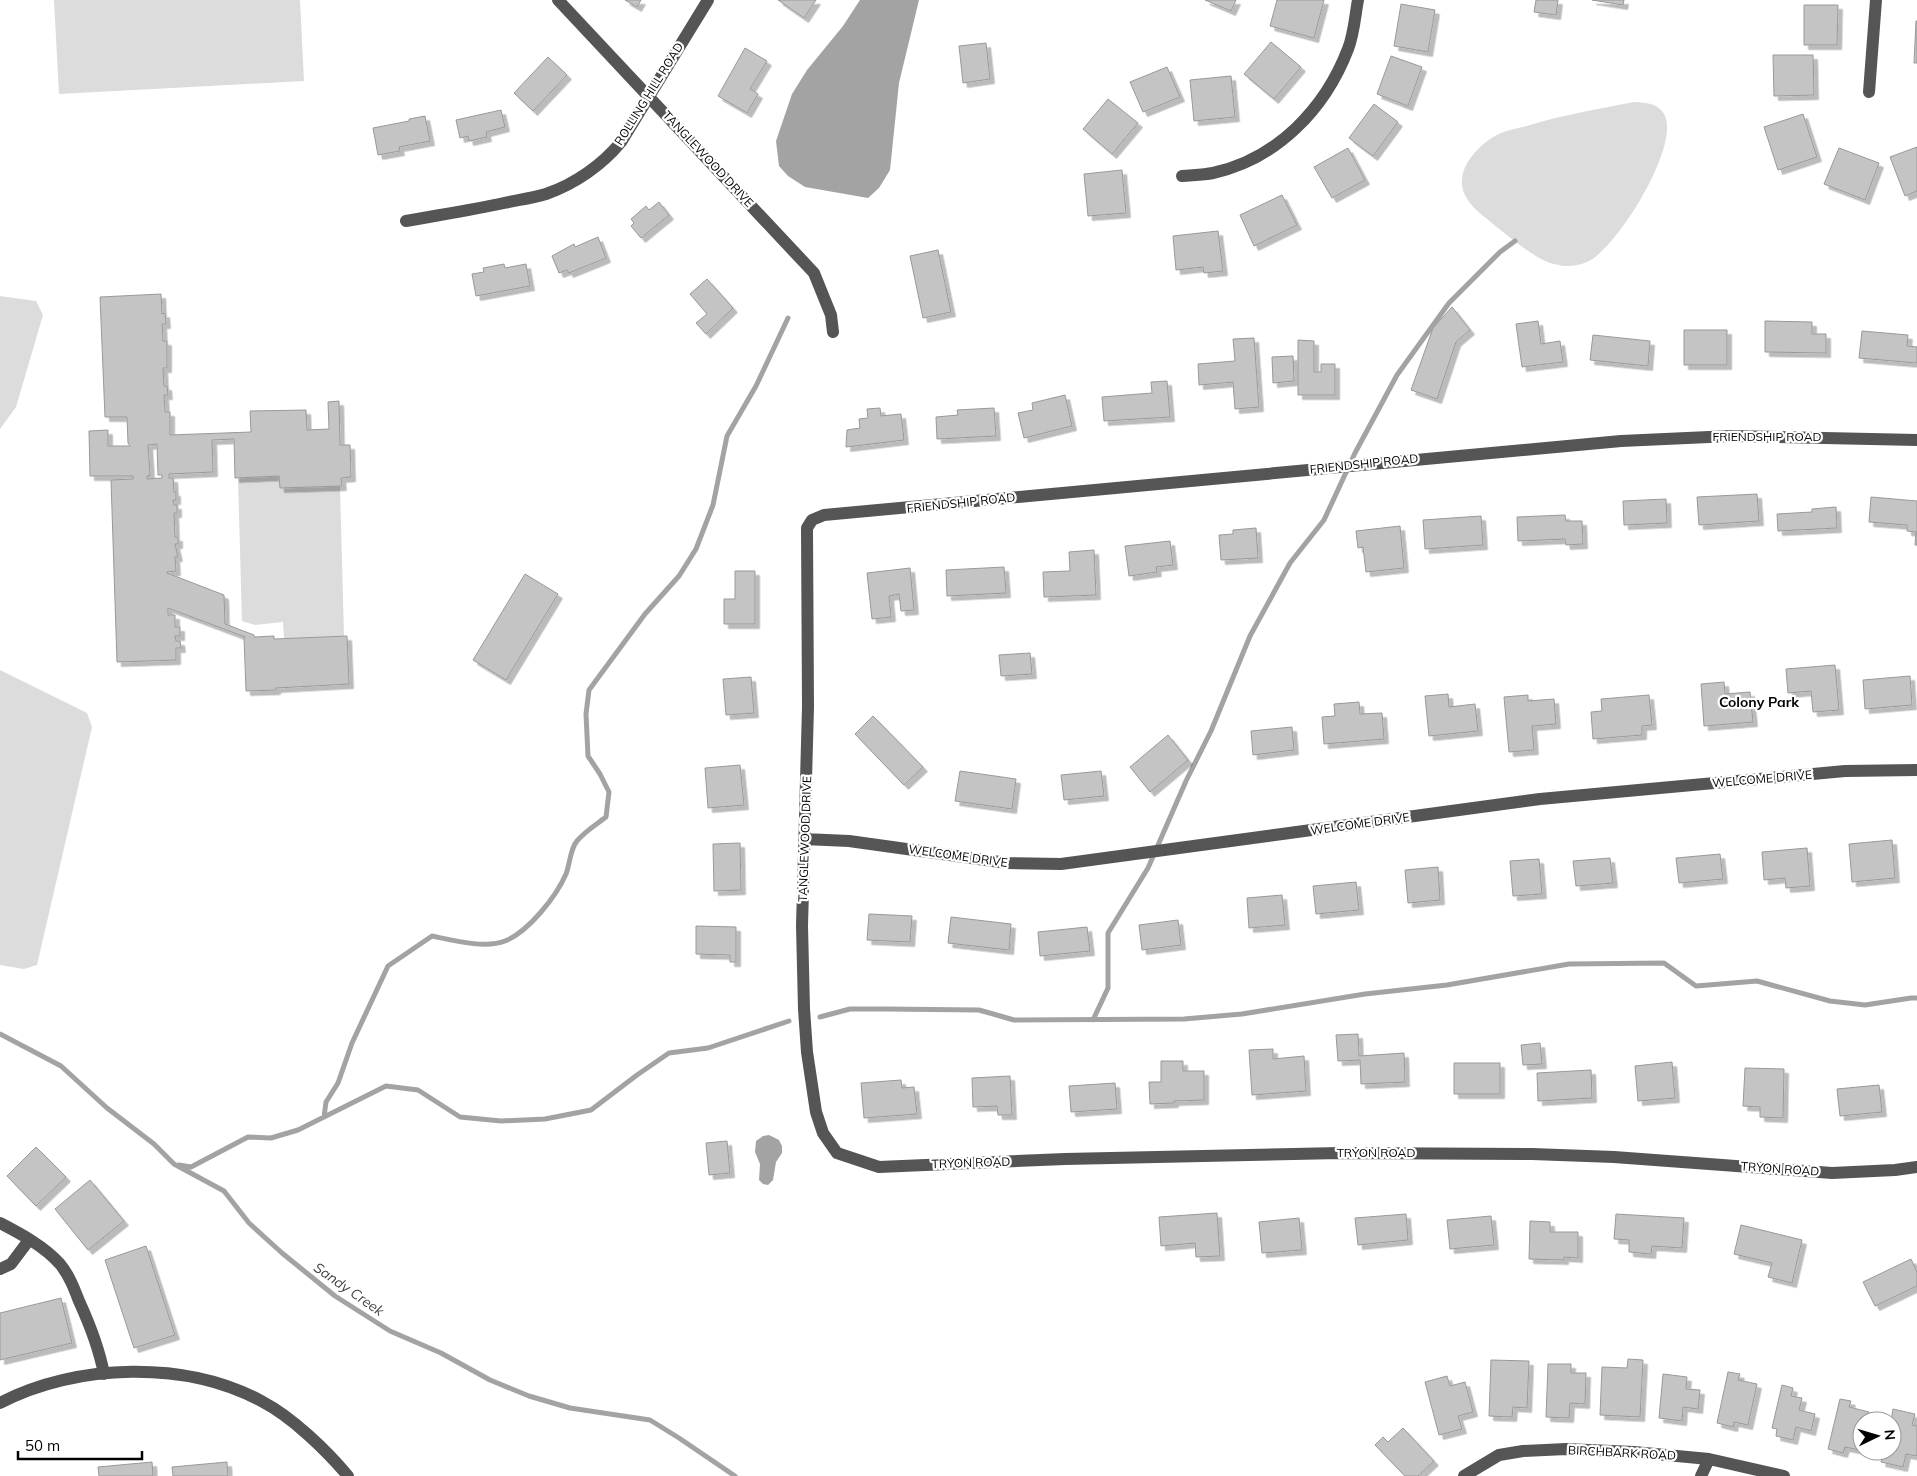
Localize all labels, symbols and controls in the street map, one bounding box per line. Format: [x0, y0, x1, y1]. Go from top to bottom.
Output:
street label: ROLLING HILL ROAD [611, 40, 686, 148]
street label: TANGLEWOOD DRIVE [660, 107, 757, 210]
street label: FRIENDSHIP ROAD [1712, 429, 1822, 444]
street label: FRIENDSHIP ROAD [1309, 450, 1419, 477]
street label: FRIENDSHIP ROAD [906, 489, 1016, 516]
district label: Colony Park [1719, 693, 1799, 711]
street label: WELCOME DRIVE [1711, 767, 1812, 790]
street label: TANGLEWOOD DRIVE [795, 776, 814, 902]
street label: WELCOME DRIVE [1309, 809, 1410, 838]
street label: WELCOME DRIVE [908, 841, 1009, 870]
street label: TRYON ROAD [1337, 1145, 1415, 1160]
street label: TRYON ROAD [931, 1154, 1011, 1171]
street label: TRYON ROAD [1740, 1158, 1820, 1179]
water label: Sandy Creek [310, 1258, 388, 1320]
north arrow [1852, 1411, 1902, 1461]
scale bar [18, 1428, 141, 1460]
text: N [1881, 1429, 1899, 1441]
text: 50 m [25, 1436, 60, 1455]
street label: BIRCHBARK ROAD [1568, 1442, 1676, 1463]

